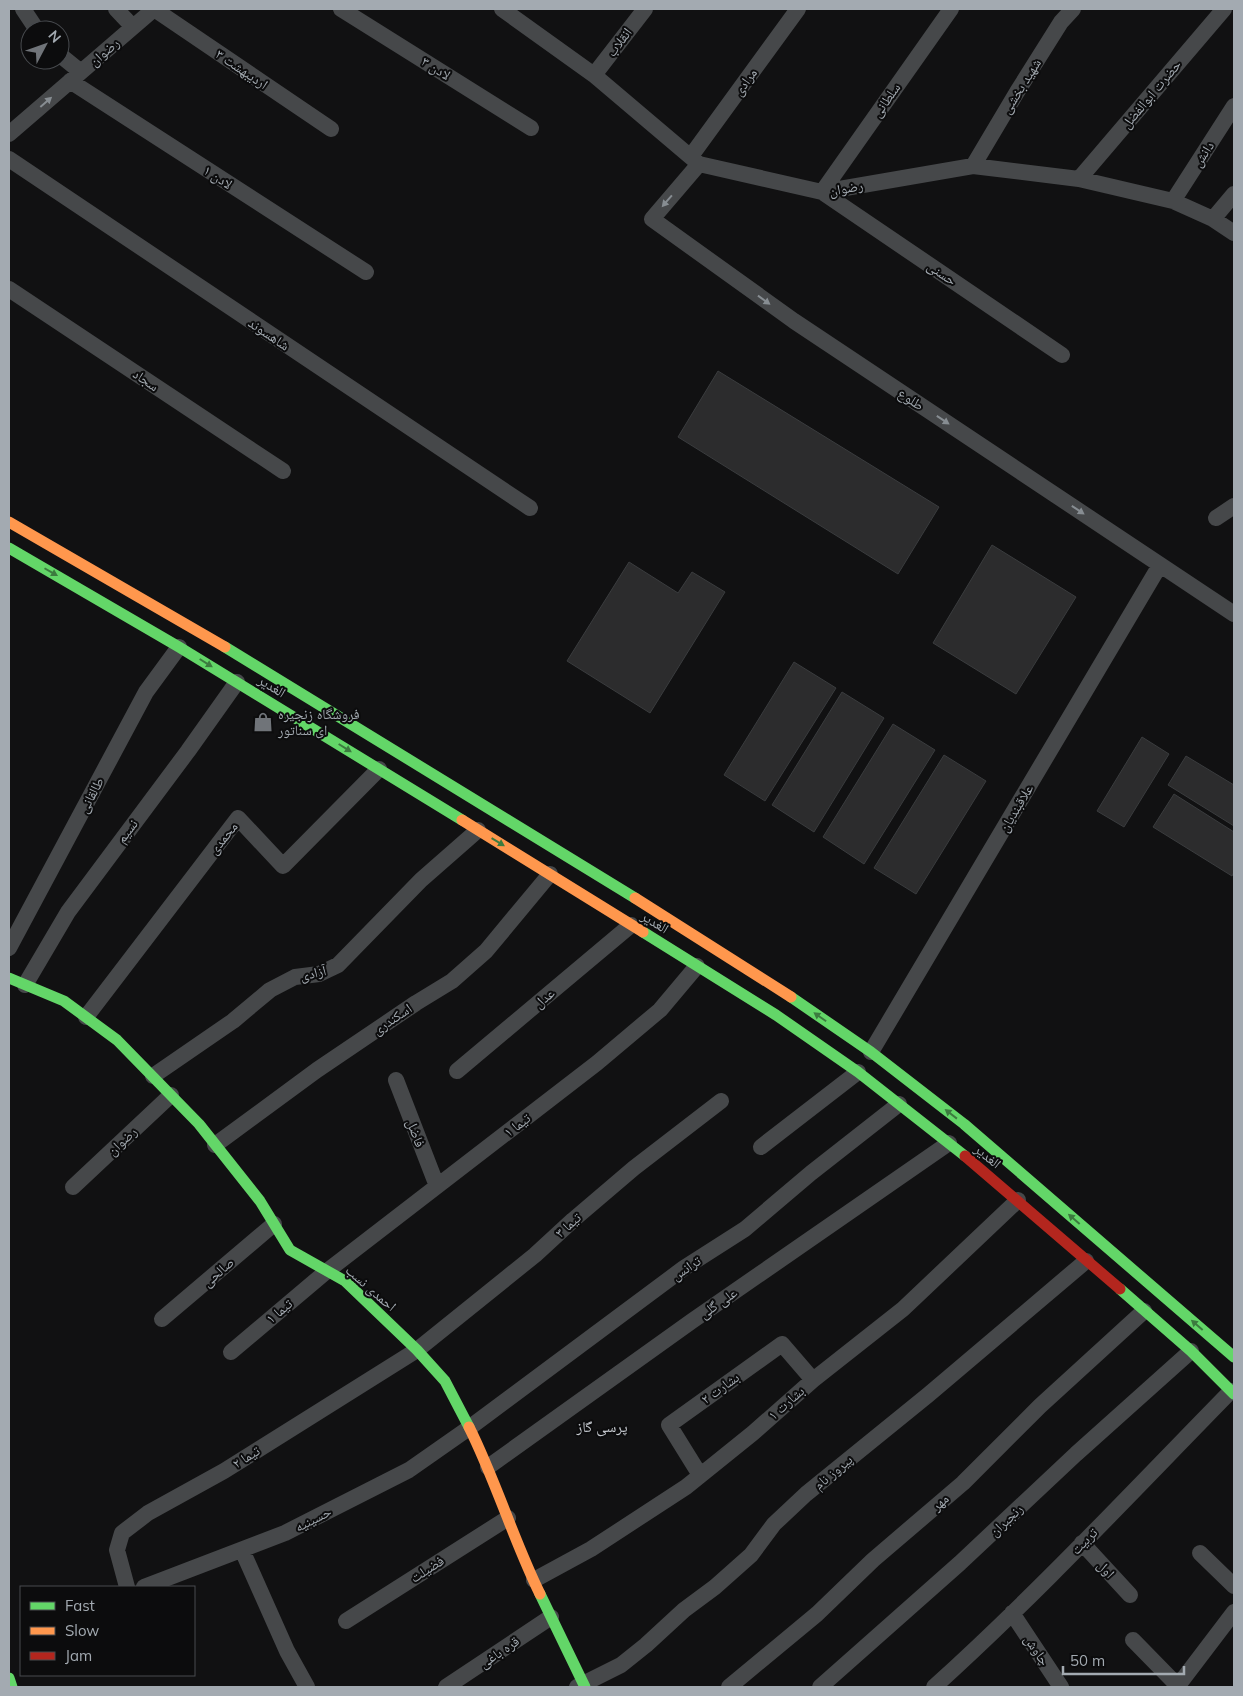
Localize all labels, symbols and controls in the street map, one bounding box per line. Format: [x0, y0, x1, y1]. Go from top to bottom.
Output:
north arrow [20, 20, 70, 70]
street label: انقلاب [602, 24, 636, 60]
text: N [45, 27, 65, 46]
street label: رضوان [85, 34, 123, 70]
street label: اردیبهشت ۳ [212, 45, 272, 93]
street label: لادن ۳ [418, 52, 454, 84]
street label: شهید بخشی [997, 55, 1045, 117]
street label: حضرت ابوالفضل [1117, 56, 1185, 132]
street label: مرادی [729, 65, 761, 99]
street label: سلطانی [868, 79, 904, 121]
one-way arrow [39, 97, 52, 108]
street label: دانش [1188, 138, 1218, 170]
street label: لادن ۱ [200, 161, 236, 193]
street label: رضوان [827, 176, 865, 200]
one-way arrow [662, 194, 673, 207]
street label: حسنی [924, 257, 960, 289]
one-way arrow [758, 295, 771, 305]
street label: شاهسوند [245, 314, 293, 354]
street label: سجاد [129, 365, 163, 395]
street label: طلوع [894, 384, 928, 415]
one-way arrow [936, 415, 949, 425]
one-way arrow [1071, 505, 1085, 515]
one-way arrow [44, 568, 58, 577]
one-way arrow [200, 659, 213, 668]
street label: الغدیر [254, 670, 289, 701]
place label: فروشگاه زنجیره ای سناتور [277, 705, 360, 739]
shop icon: فروشگاه زنجیره ای سناتور [252, 711, 274, 733]
one-way arrow [338, 744, 351, 753]
street label: طالقانی [74, 774, 108, 816]
street label: علاقبندیان [995, 781, 1037, 835]
street label: نسیم [112, 815, 143, 847]
street label: محمدی [204, 818, 242, 858]
one-way arrow [492, 838, 505, 847]
street label: الغدیر [637, 906, 672, 937]
street label: آزادی [298, 961, 328, 985]
street label: عدل [530, 984, 558, 1012]
street label: اسکندری [369, 999, 415, 1039]
one-way arrow [813, 1012, 827, 1022]
one-way arrow [944, 1108, 957, 1119]
street label: تیما ۱ [500, 1109, 534, 1141]
street label: فاضل [402, 1116, 430, 1150]
street label: رضوان [103, 1123, 141, 1159]
street label: الغدیر [970, 1139, 1005, 1172]
street label: تیما ۳ [551, 1208, 585, 1241]
one-way arrow [1069, 1213, 1081, 1225]
street label: ترانس [668, 1252, 704, 1284]
street label: صالحی [198, 1253, 238, 1291]
street label: احمدی نسب [342, 1261, 400, 1315]
street label: علی گلی [695, 1283, 741, 1323]
street label: ۱ تیما [262, 1295, 296, 1327]
one-way arrow [1191, 1320, 1204, 1331]
street label: بشارت ۲ [697, 1368, 743, 1408]
street label: بشارت ۱ [764, 1382, 808, 1424]
district label: پرسی گاز [575, 1417, 628, 1437]
street label: تیما ۲ [229, 1441, 263, 1472]
street label: پیروز نام [810, 1450, 857, 1494]
street label: مهر [927, 1490, 952, 1515]
street label: رنجبران [985, 1500, 1027, 1540]
street label: حسینیه [292, 1502, 334, 1536]
street label: تربیت [1067, 1524, 1101, 1558]
street label: فضیلت [407, 1551, 447, 1587]
street label: اول [1093, 1556, 1119, 1582]
legend [20, 1586, 195, 1676]
text: Fast [65, 1596, 95, 1615]
text: Slow [65, 1621, 99, 1640]
street label: چاوش [1020, 1631, 1054, 1669]
street label: قره باغی [475, 1632, 523, 1672]
scale bar [1063, 1644, 1184, 1676]
text: Jam [65, 1646, 92, 1665]
text: 50 m [1070, 1651, 1105, 1670]

